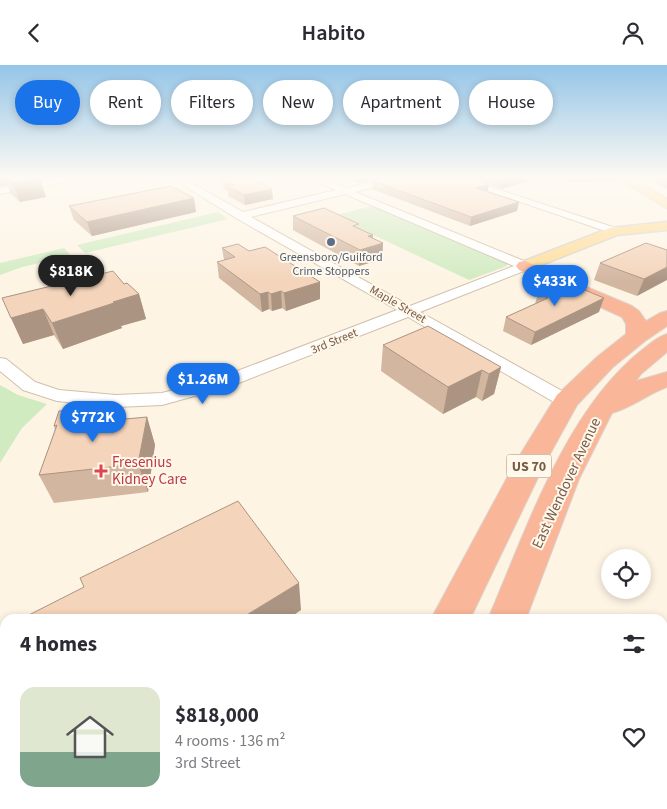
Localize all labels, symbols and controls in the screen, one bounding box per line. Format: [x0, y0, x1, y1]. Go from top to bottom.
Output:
text: Habito [302, 17, 365, 49]
icon: back [20, 19, 48, 47]
icon: person [619, 19, 647, 47]
chip: Buy [15, 80, 80, 125]
chip: Rent [90, 80, 161, 125]
chip: Filters [171, 80, 253, 125]
chip: New [263, 80, 333, 125]
chip: Apartment [343, 80, 459, 125]
chip: House [469, 80, 553, 125]
marker: Greensboro/Guilford Crime Stoppers [325, 236, 337, 248]
place label: Greensboro/Guilford Crime Stoppers [279, 249, 383, 280]
pin: $818K [36, 255, 106, 297]
text: $818K [49, 260, 93, 282]
pin: $433K [520, 265, 590, 307]
text: $433K [533, 270, 577, 292]
street label: Maple Street [366, 281, 429, 328]
street label: 3rd Street [308, 324, 360, 359]
pin: $1.26M [162, 363, 244, 405]
text: $1.26M [178, 368, 228, 390]
pin: $772K [58, 401, 128, 443]
text: $772K [71, 406, 115, 428]
street label: East Wendover Avenue [527, 414, 606, 552]
place label: Fresenius Kidney Care [112, 452, 187, 490]
road number: US 70 [506, 455, 552, 477]
marker: Fresenius Kidney Care [94, 464, 108, 478]
map controls [601, 549, 651, 599]
button: locate [601, 549, 651, 599]
text: 4 homes [20, 629, 97, 659]
icon: filters [620, 630, 648, 658]
text: $818,000 [175, 700, 259, 730]
icon: home [60, 707, 120, 767]
icon: heart [620, 723, 648, 751]
text: 4 rooms · 136 m² [175, 730, 285, 752]
text: 3rd Street [175, 752, 241, 774]

